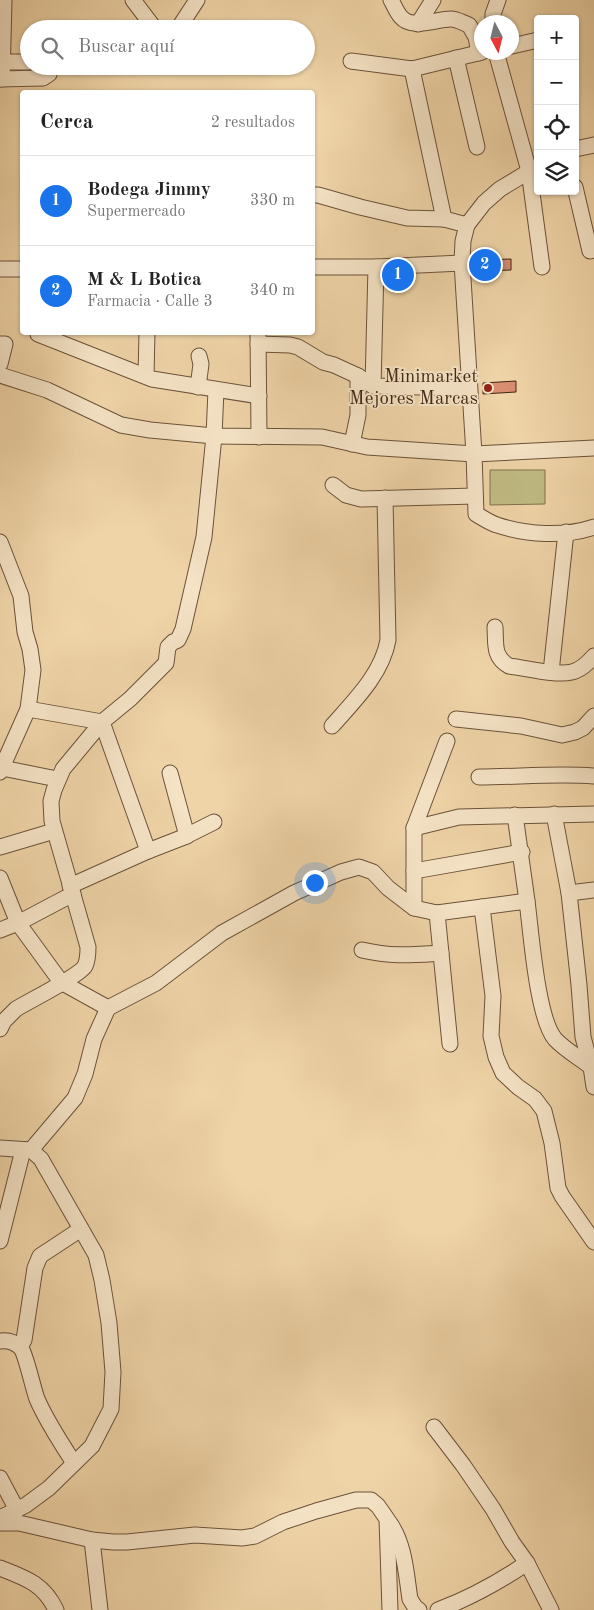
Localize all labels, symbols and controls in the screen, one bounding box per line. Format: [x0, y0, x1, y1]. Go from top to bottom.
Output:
north arrow [474, 15, 519, 60]
map controls [534, 15, 579, 195]
button: + [534, 15, 579, 60]
search box [20, 20, 315, 75]
icon: search [38, 34, 66, 62]
text: Buscar aquí [78, 38, 174, 57]
button: − [534, 60, 579, 105]
button: locate [534, 105, 579, 150]
text: Cerca [40, 112, 93, 133]
text: 2 resultados [211, 115, 295, 131]
button: layers [534, 150, 579, 195]
text: Bodega Jimmy [87, 181, 211, 200]
text: 1 [51, 193, 61, 209]
text: 330 m [250, 193, 295, 209]
text: Supermercado [87, 204, 185, 220]
pin: 2 [469, 246, 501, 284]
pin: 1 [382, 256, 414, 294]
text: M & L Botica [87, 271, 202, 290]
text: 2 [51, 283, 61, 299]
text: 340 m [250, 283, 295, 299]
text: Farmacia · Calle 3 [87, 294, 213, 310]
place label: Minimarket Mejores Marcas [349, 368, 478, 409]
marker: Minimarket Mejores Marcas [482, 382, 494, 394]
your location [302, 870, 328, 896]

